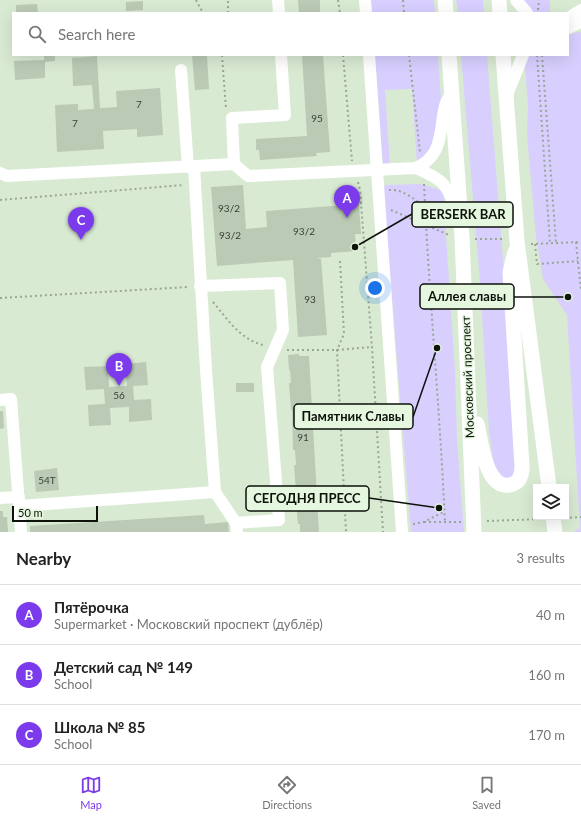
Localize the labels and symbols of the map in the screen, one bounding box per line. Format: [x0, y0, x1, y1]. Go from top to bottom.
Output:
house number: 7 [136, 98, 142, 110]
house number: 95 [311, 112, 323, 124]
house number: 7 [72, 117, 78, 129]
pin: A [334, 185, 360, 218]
house number: 93/2 [218, 202, 240, 214]
callout: BERSERK BAR [412, 202, 513, 227]
text: BERSERK BAR [420, 206, 506, 222]
pin: C [68, 207, 94, 240]
house number: 93/2 [293, 225, 315, 237]
house number: 93/2 [219, 229, 241, 241]
your location [365, 278, 385, 298]
callout: Аллея славы [420, 284, 514, 309]
text: Аллея славы [427, 288, 506, 304]
house number: 93 [304, 293, 316, 305]
street label: Московский проспект [458, 316, 477, 438]
pin: B [106, 353, 132, 386]
house number: 56 [113, 389, 125, 401]
callout: Памятник Славы [294, 404, 413, 429]
text: Памятник Славы [301, 408, 405, 424]
house number: 91 [297, 431, 309, 443]
house number: 54Т [38, 474, 56, 486]
callout: СЕГОДНЯ ПРЕСС [246, 486, 369, 511]
text: СЕГОДНЯ ПРЕСС [253, 490, 361, 506]
scale bar [12, 504, 98, 523]

